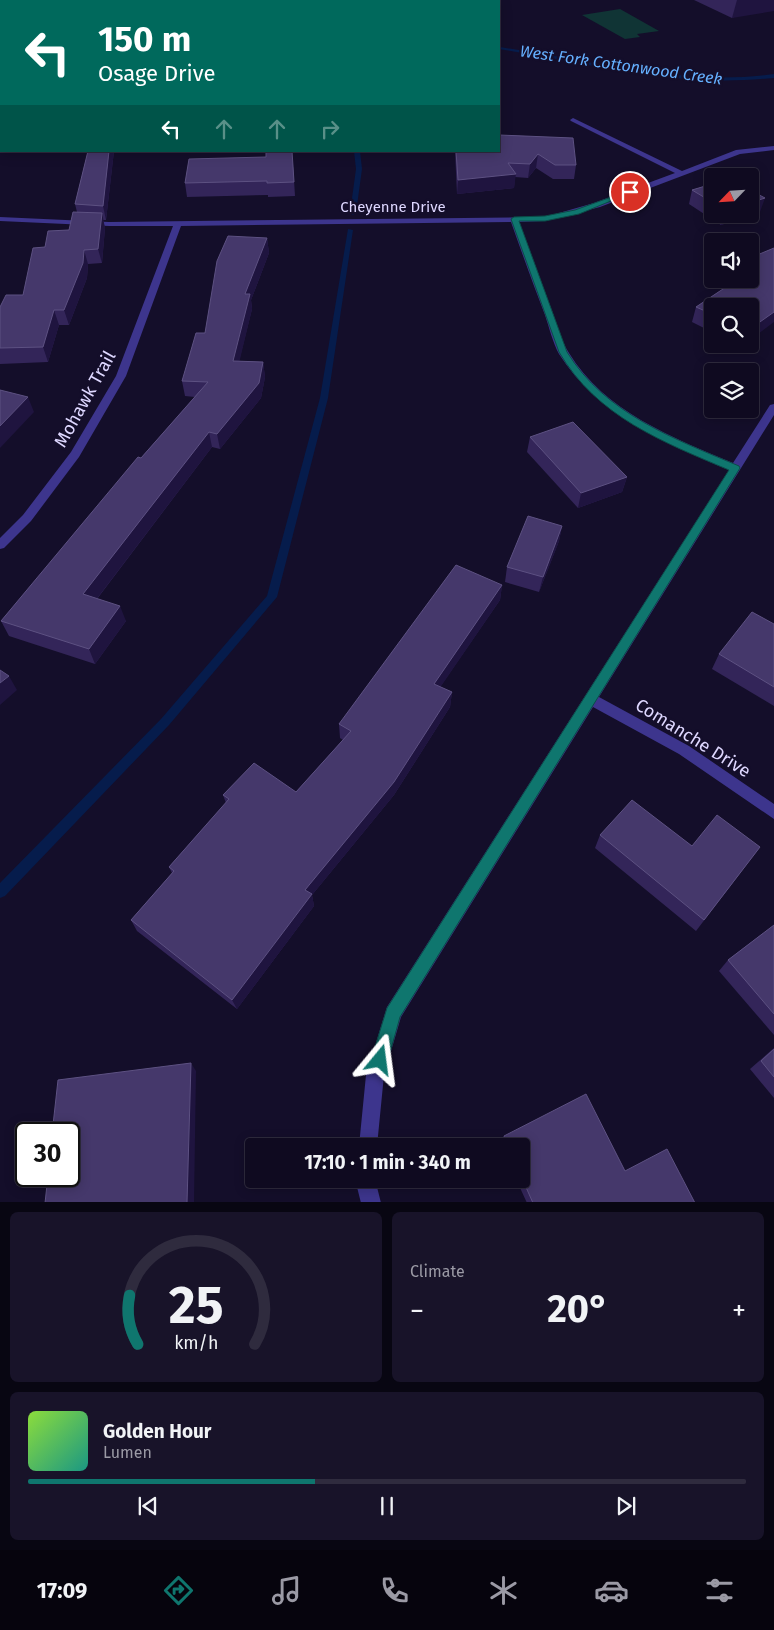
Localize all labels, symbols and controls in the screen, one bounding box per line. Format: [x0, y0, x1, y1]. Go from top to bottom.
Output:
text: 150 m [98, 18, 191, 60]
icon: left [15, 20, 80, 85]
water label: West Fork Cottonwood Creek [519, 41, 724, 89]
text: Osage Drive [98, 60, 216, 87]
icon: left [157, 115, 185, 143]
icon: ahead [210, 115, 238, 143]
icon: ahead [263, 115, 291, 143]
icon: right [316, 115, 344, 143]
north arrow [704, 168, 759, 222]
map controls [704, 168, 759, 418]
pin [609, 171, 651, 213]
icon: arrive [616, 178, 644, 206]
street label: Cheyenne Drive [340, 198, 446, 216]
button: sound [704, 233, 759, 288]
button: search [704, 298, 759, 353]
street label: Mohawk Trail [49, 347, 121, 451]
button: layers [704, 363, 759, 418]
street label: Comanche Drive [631, 694, 755, 782]
position arrow [353, 1033, 405, 1085]
speed limit sign: 30 [15, 1122, 80, 1187]
text: 17:10 · 1 min · 340 m [304, 1151, 471, 1174]
text: Climate [410, 1262, 465, 1281]
text: 25 [169, 1274, 223, 1337]
text: 20° [547, 1286, 609, 1332]
text: − [410, 1294, 424, 1327]
text: + [732, 1294, 746, 1327]
text: km/h [174, 1332, 218, 1354]
text: Golden Hour [103, 1420, 212, 1443]
text: Lumen [103, 1443, 152, 1462]
icon: previous [134, 1492, 162, 1520]
icon: pause [373, 1492, 401, 1520]
icon: next [612, 1492, 640, 1520]
icon: directions [161, 1573, 196, 1608]
icon: music [269, 1573, 304, 1608]
icon: phone [377, 1573, 412, 1608]
icon: climate [486, 1573, 521, 1608]
icon: car [594, 1573, 629, 1608]
icon: filters [702, 1573, 737, 1608]
text: 17:09 [37, 1577, 87, 1604]

